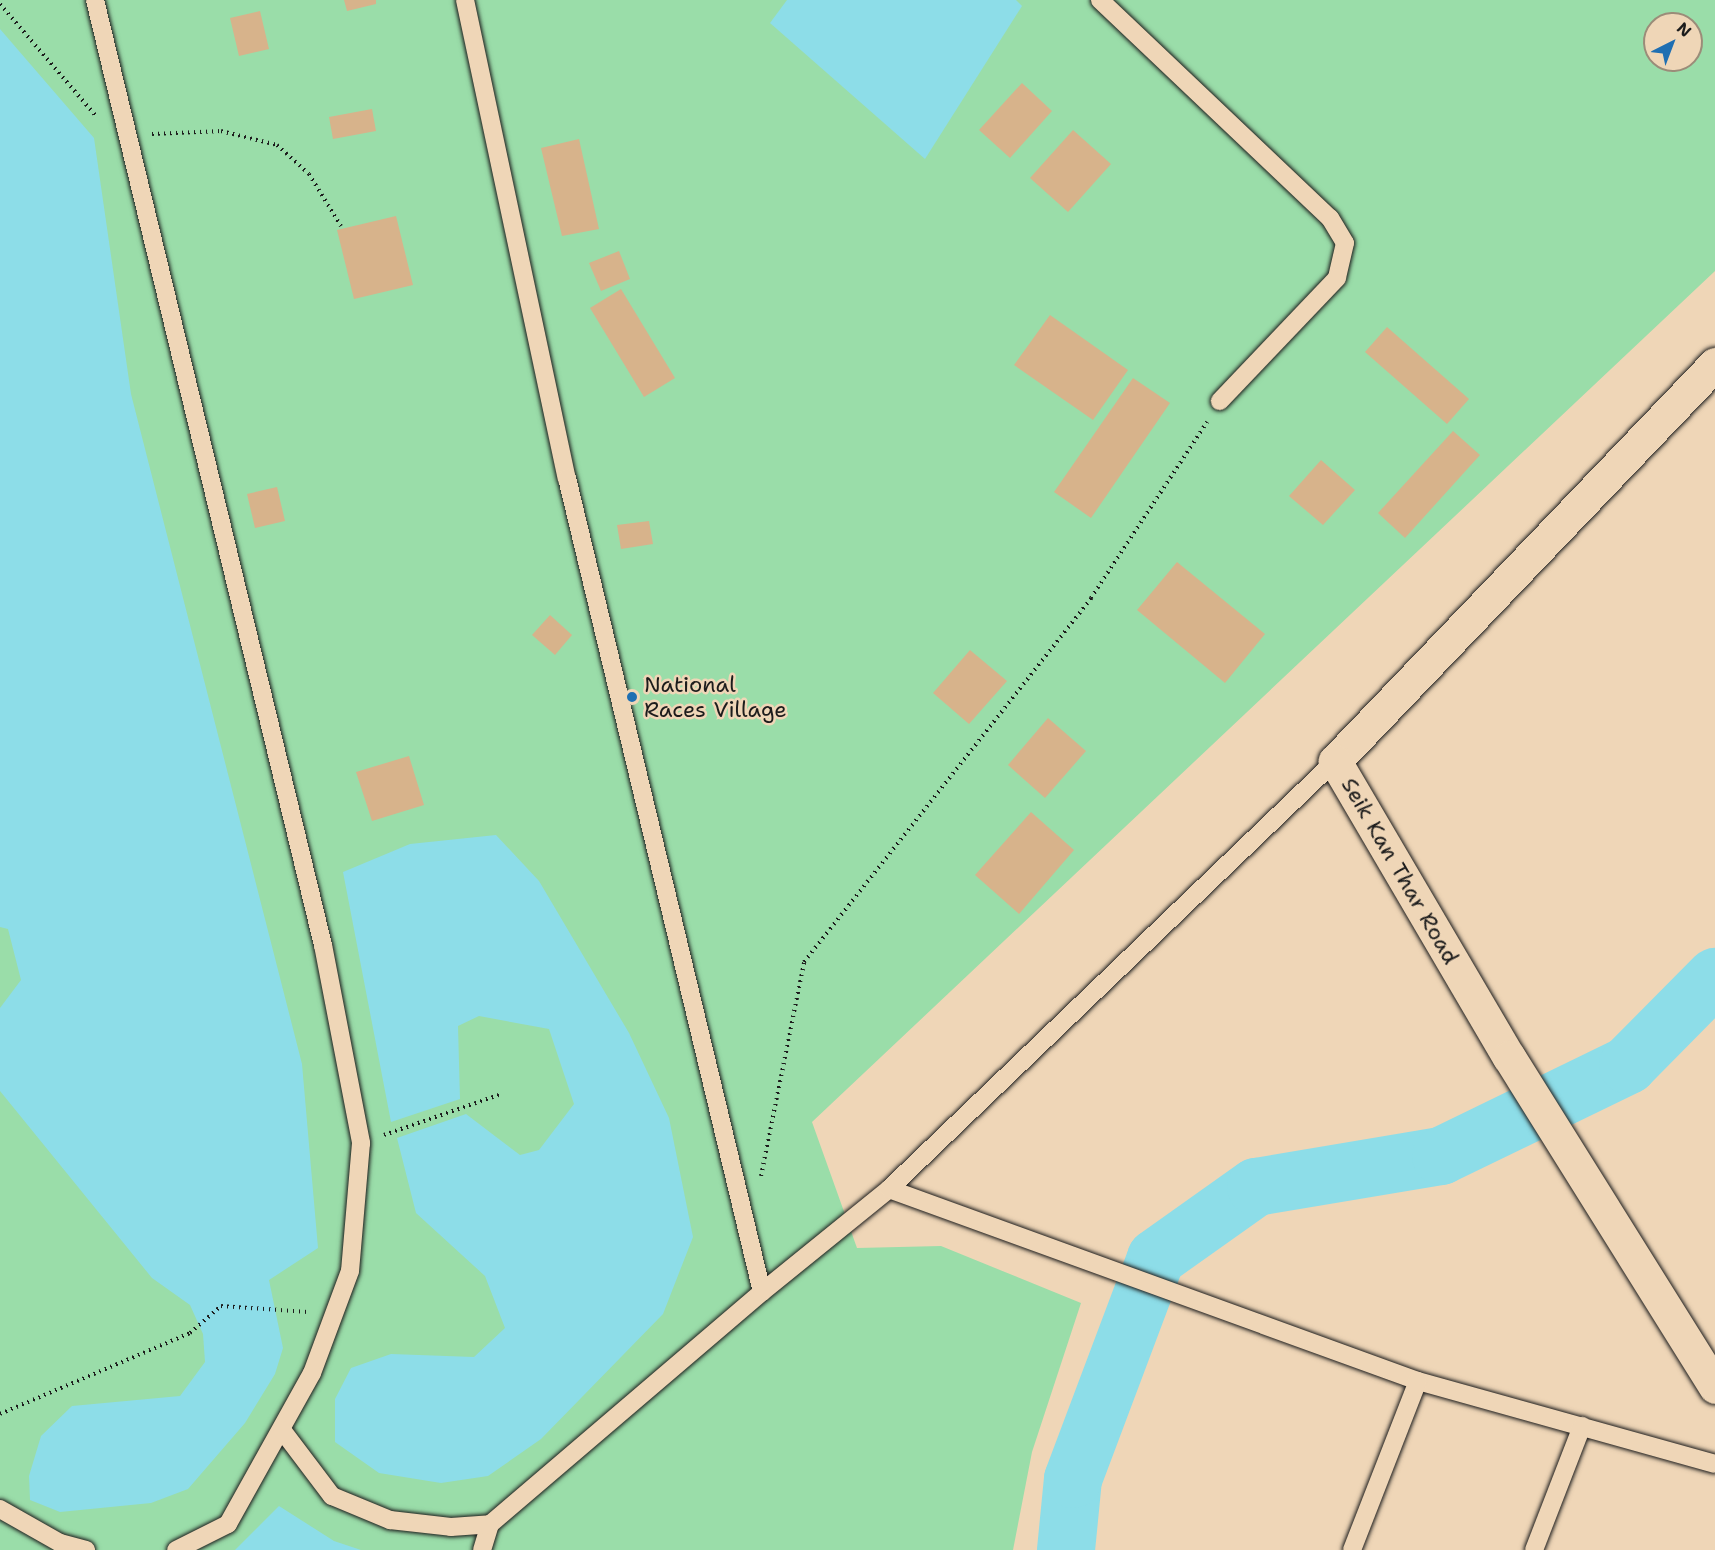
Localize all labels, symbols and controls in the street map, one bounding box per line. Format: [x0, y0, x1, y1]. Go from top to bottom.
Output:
north arrow [1643, 12, 1703, 72]
text: N [1672, 18, 1696, 42]
place label: National Races Village [644, 671, 787, 722]
marker: National Races Village [625, 690, 639, 704]
street label: Seik Kan Thar Road [1336, 773, 1464, 969]

